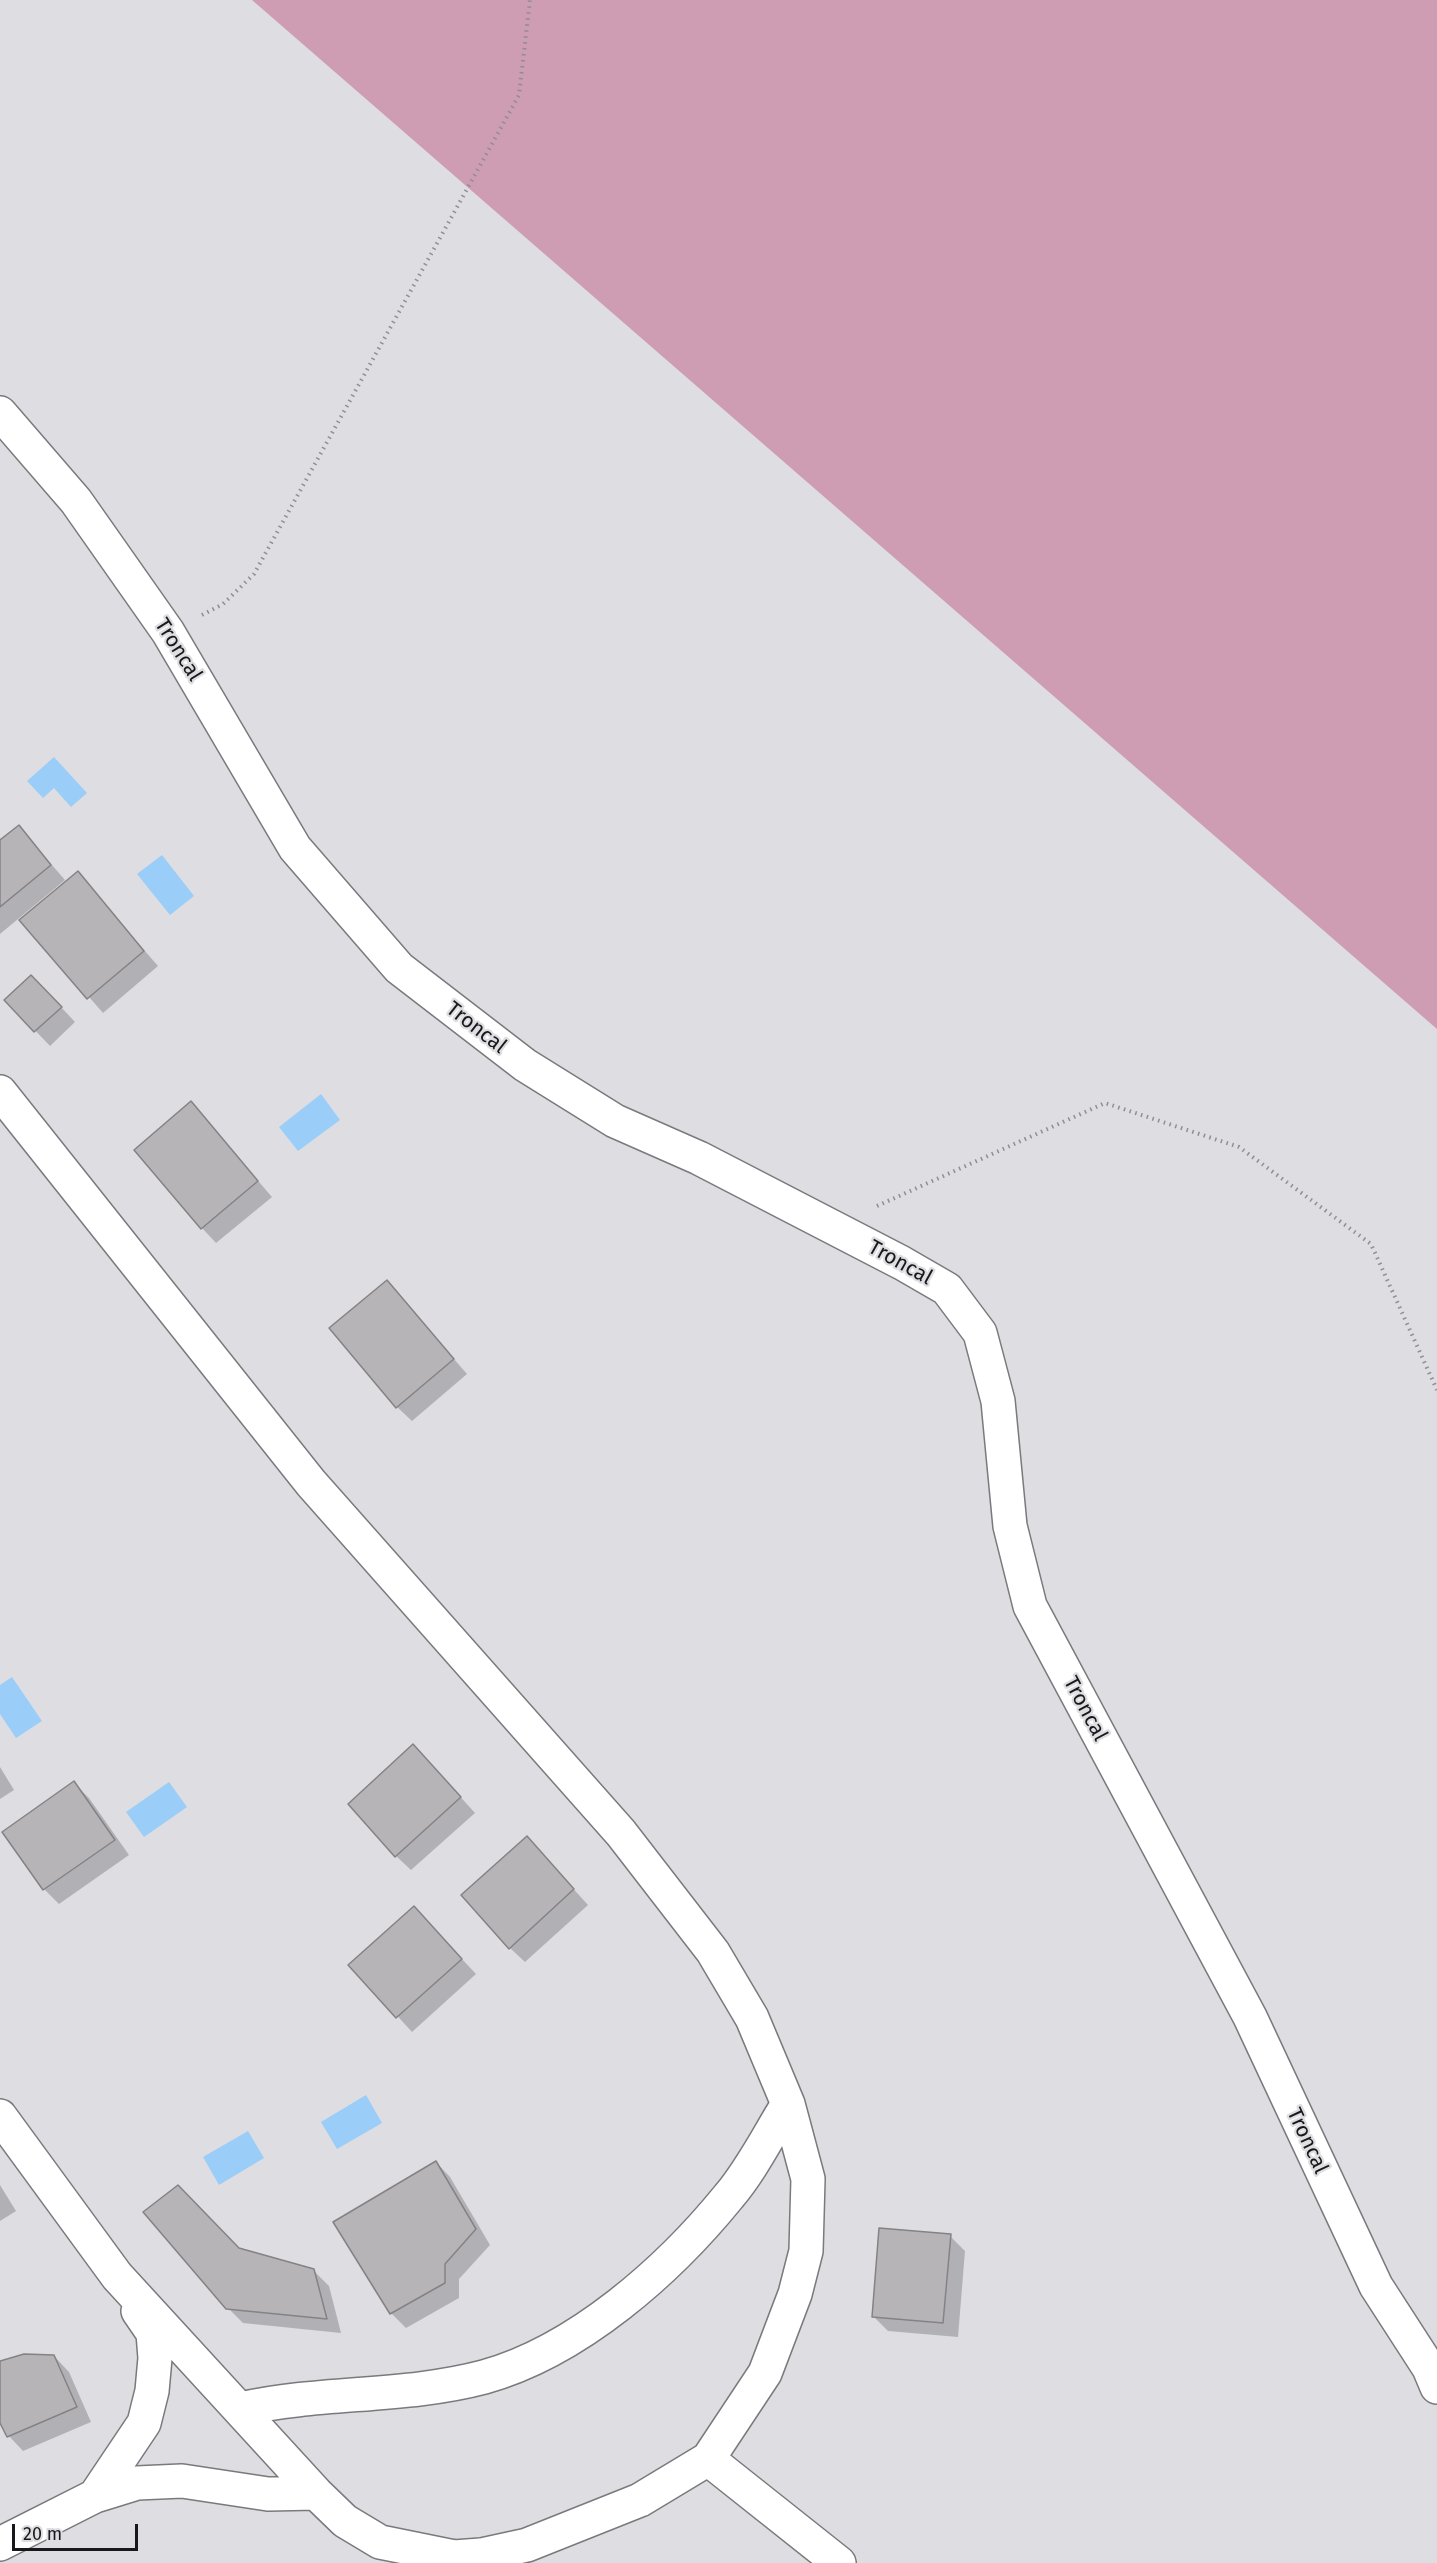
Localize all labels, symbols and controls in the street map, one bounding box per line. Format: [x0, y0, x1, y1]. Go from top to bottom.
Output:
street label: Troncal [149, 614, 207, 686]
street label: Troncal [441, 997, 511, 1059]
street label: Troncal [864, 1235, 936, 1291]
street label: Troncal [1058, 1672, 1112, 1746]
street label: Troncal [1281, 2104, 1333, 2178]
scale bar [15, 2512, 141, 2550]
text: 20 m [23, 2523, 62, 2545]

